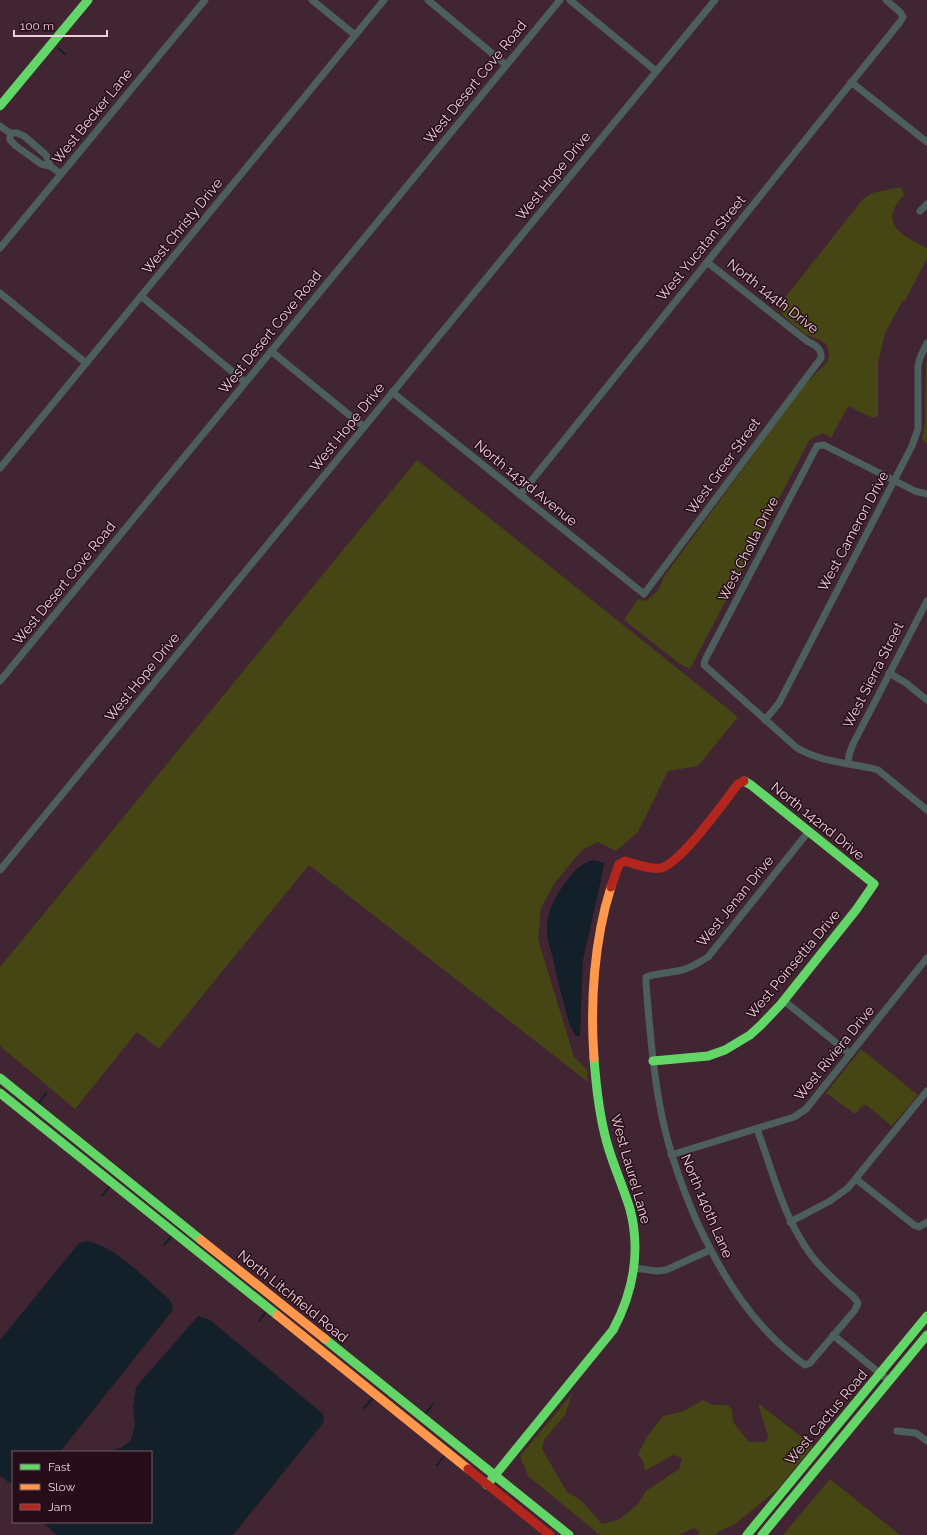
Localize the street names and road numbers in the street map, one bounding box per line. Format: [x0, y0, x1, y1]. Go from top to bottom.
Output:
street label: West Desert Cove Road [420, 17, 530, 147]
street label: West Becker Lane [49, 65, 135, 167]
street label: West Hope Drive [512, 128, 594, 224]
street label: West Christy Drive [139, 175, 225, 277]
street label: West Yucatan Street [654, 192, 749, 304]
street label: North 144th Drive [724, 255, 822, 337]
street label: West Desert Cove Road [215, 267, 325, 397]
street label: West Hope Drive [306, 379, 388, 475]
street label: West Greer Street [683, 415, 763, 517]
street label: North 143rd Avenue [472, 437, 580, 529]
street label: West Cameron Drive [815, 468, 891, 594]
street label: West Cholla Drive [715, 494, 781, 604]
street label: West Desert Cove Road [9, 518, 119, 648]
street label: West Sierra Street [839, 619, 907, 731]
street label: West Hope Drive [101, 629, 183, 725]
street label: North 142nd Drive [768, 779, 868, 863]
street label: West Jenan Drive [693, 852, 777, 950]
street label: West Poinsettia Drive [743, 906, 843, 1022]
street label: West Riviera Drive [791, 1002, 877, 1104]
street label: West Laurel Lane [608, 1112, 654, 1226]
street label: North 140th Lane [678, 1152, 736, 1260]
street label: North Litchfield Road [235, 1247, 351, 1345]
street label: West Cactus Road [782, 1366, 870, 1468]

